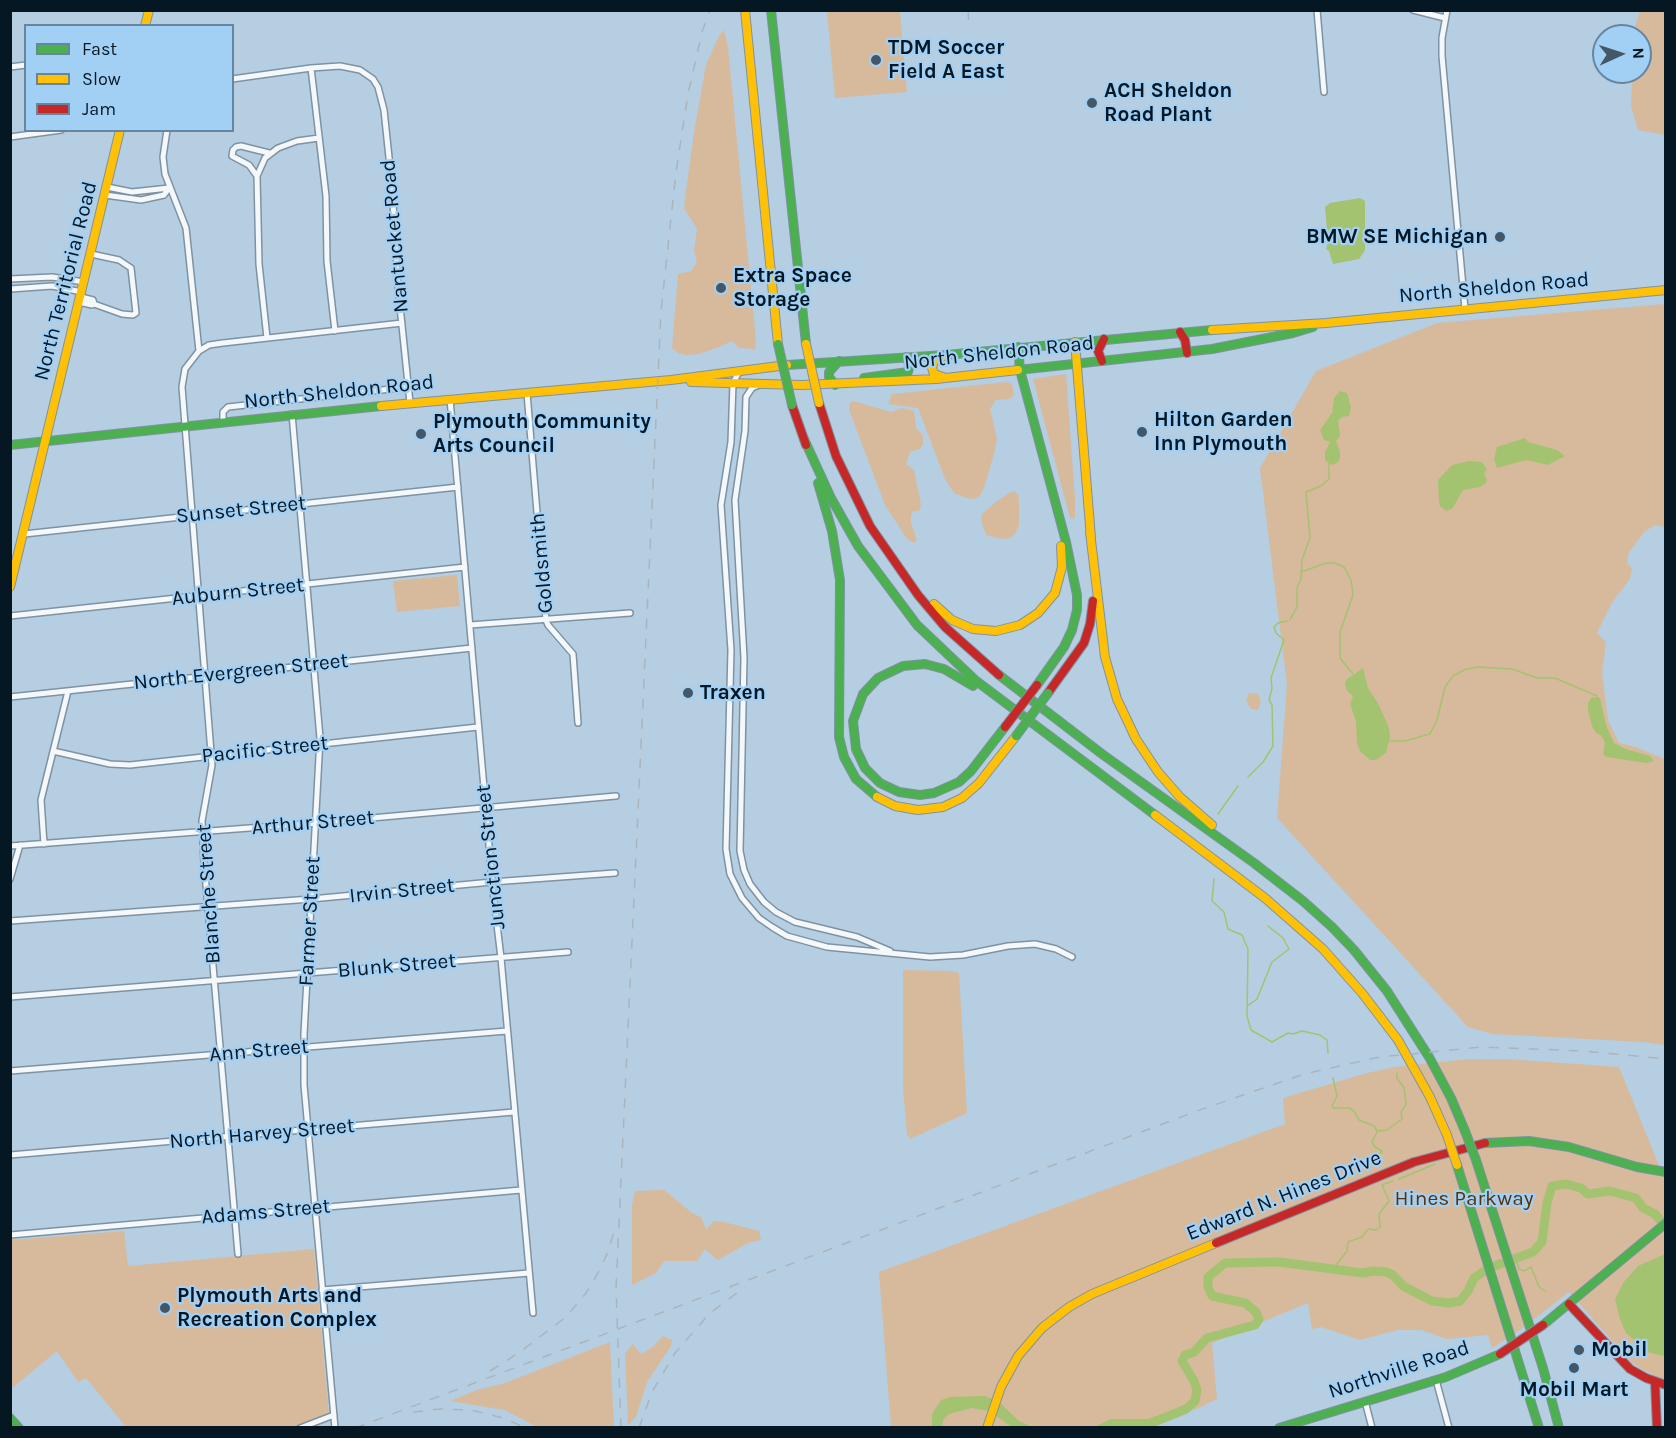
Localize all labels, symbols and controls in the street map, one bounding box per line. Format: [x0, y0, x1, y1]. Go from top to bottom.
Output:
legend [24, 24, 234, 132]
north arrow [1592, 24, 1652, 84]
place label: TDM Soccer Field A East [888, 35, 1005, 85]
text: Fast [82, 38, 117, 60]
text: N [1629, 47, 1648, 59]
marker: TDM Soccer Field A East [869, 53, 883, 67]
text: Slow [82, 68, 121, 90]
place label: ACH Sheldon Road Plant [1104, 78, 1232, 128]
marker: ACH Sheldon Road Plant [1085, 96, 1099, 110]
text: Jam [82, 98, 116, 120]
street label: Nantucket Road [376, 158, 414, 314]
street label: North Territorial Road [29, 179, 103, 383]
place label: BMW SE Michigan [1306, 224, 1488, 250]
marker: BMW SE Michigan [1493, 230, 1507, 244]
place label: Extra Space Storage [733, 263, 852, 313]
street label: North Sheldon Road [1398, 267, 1590, 309]
marker: Extra Space Storage [714, 281, 728, 295]
street label: North Sheldon Road [903, 330, 1095, 376]
street label: North Sheldon Road [243, 369, 435, 415]
place label: Hilton Garden Inn Plymouth [1154, 407, 1293, 457]
place label: Plymouth Community Arts Council [433, 409, 651, 459]
marker: Hilton Garden Inn Plymouth [1135, 425, 1149, 439]
marker: Plymouth Community Arts Council [414, 427, 428, 441]
street label: Sunset Street [175, 491, 307, 529]
street label: Goldsmith [525, 512, 559, 614]
street label: Auburn Street [171, 573, 305, 611]
street label: North Evergreen Street [132, 648, 350, 696]
place label: Traxen [700, 680, 766, 706]
marker: Traxen [681, 686, 695, 700]
street label: Pacific Street [200, 731, 330, 769]
street label: Junction Street [471, 783, 511, 931]
street label: Arthur Street [251, 805, 375, 841]
street label: Blanche Street [192, 823, 226, 965]
street label: Farmer Street [294, 855, 326, 987]
street label: Irvin Street [348, 873, 456, 909]
street label: Blunk Street [337, 948, 457, 984]
street label: Ann Street [208, 1034, 310, 1068]
street label: North Harvey Street [168, 1113, 356, 1155]
street label: Edward N. Hines Drive [1183, 1145, 1385, 1247]
park label: Hines Parkway [1395, 1186, 1533, 1212]
street label: Adams Street [200, 1194, 332, 1230]
place label: Plymouth Arts and Recreation Complex [177, 1283, 377, 1333]
marker: Plymouth Arts and Recreation Complex [158, 1301, 172, 1315]
street label: Northville Road [1325, 1335, 1473, 1405]
place label: Mobil [1591, 1337, 1647, 1363]
marker: Mobil [1572, 1343, 1586, 1357]
marker: Mobil Mart [1567, 1361, 1581, 1375]
place label: Mobil Mart [1520, 1377, 1628, 1403]

